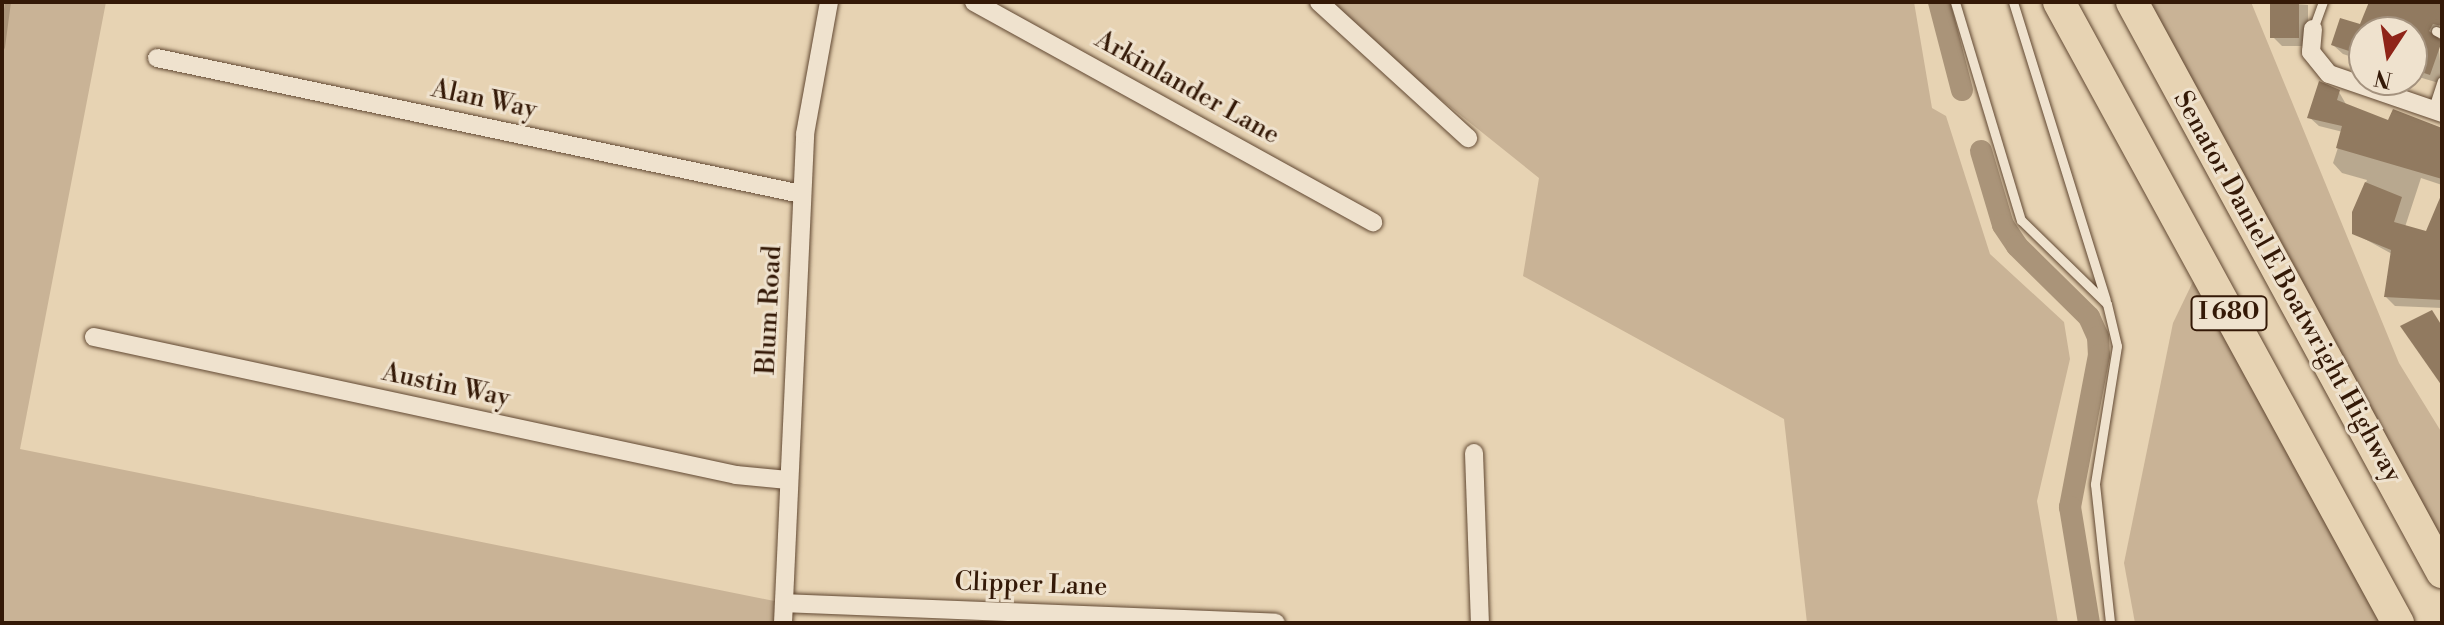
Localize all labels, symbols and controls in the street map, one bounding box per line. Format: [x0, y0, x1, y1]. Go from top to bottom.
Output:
north arrow [2348, 16, 2428, 96]
street label: Arkinlander Lane [1089, 24, 1285, 152]
text: N [2372, 63, 2395, 93]
street label: Alan Way [428, 74, 540, 126]
street label: Senator Daniel E Boatwright Highway [2166, 86, 2408, 488]
street label: Blum Road [751, 245, 789, 375]
road number: I 680 [2189, 293, 2269, 333]
street label: Austin Way [379, 357, 513, 415]
street label: Clipper Lane [954, 567, 1108, 603]

